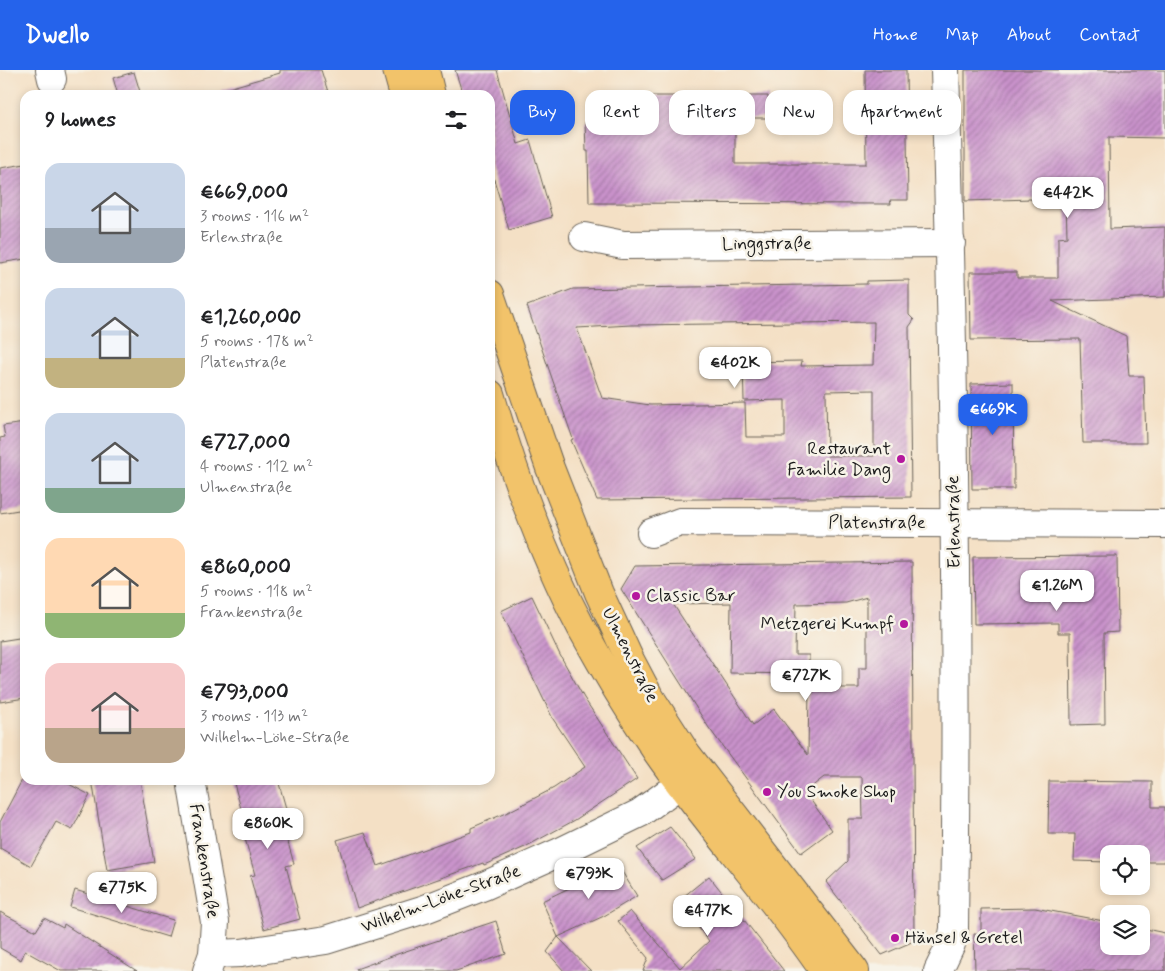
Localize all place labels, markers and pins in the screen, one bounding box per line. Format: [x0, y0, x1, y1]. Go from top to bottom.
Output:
pin: €442K [1033, 176, 1103, 219]
pin: €402K [700, 346, 770, 389]
pin: €669K [958, 394, 1028, 436]
place label: Restaurant Familie Dang [787, 437, 891, 483]
marker: Restaurant Familie Dang [895, 453, 907, 465]
pin: €1.26M [1016, 570, 1098, 612]
place label: Classic Bar [646, 584, 736, 608]
marker: Classic Bar [630, 590, 642, 602]
place label: Metzgerei Kumpf [761, 612, 894, 636]
marker: Metzgerei Kumpf [898, 618, 910, 630]
pin: €727K [771, 660, 841, 702]
place label: You Smoke Shop [777, 780, 896, 804]
marker: You Smoke Shop [761, 786, 773, 798]
pin: €860K [233, 808, 303, 850]
pin: €793K [554, 858, 624, 900]
pin: €775K [87, 872, 157, 914]
pin: €477K [673, 894, 743, 937]
place label: Hänsel & Gretel [905, 926, 1023, 950]
marker: Hänsel & Gretel [889, 932, 901, 944]

